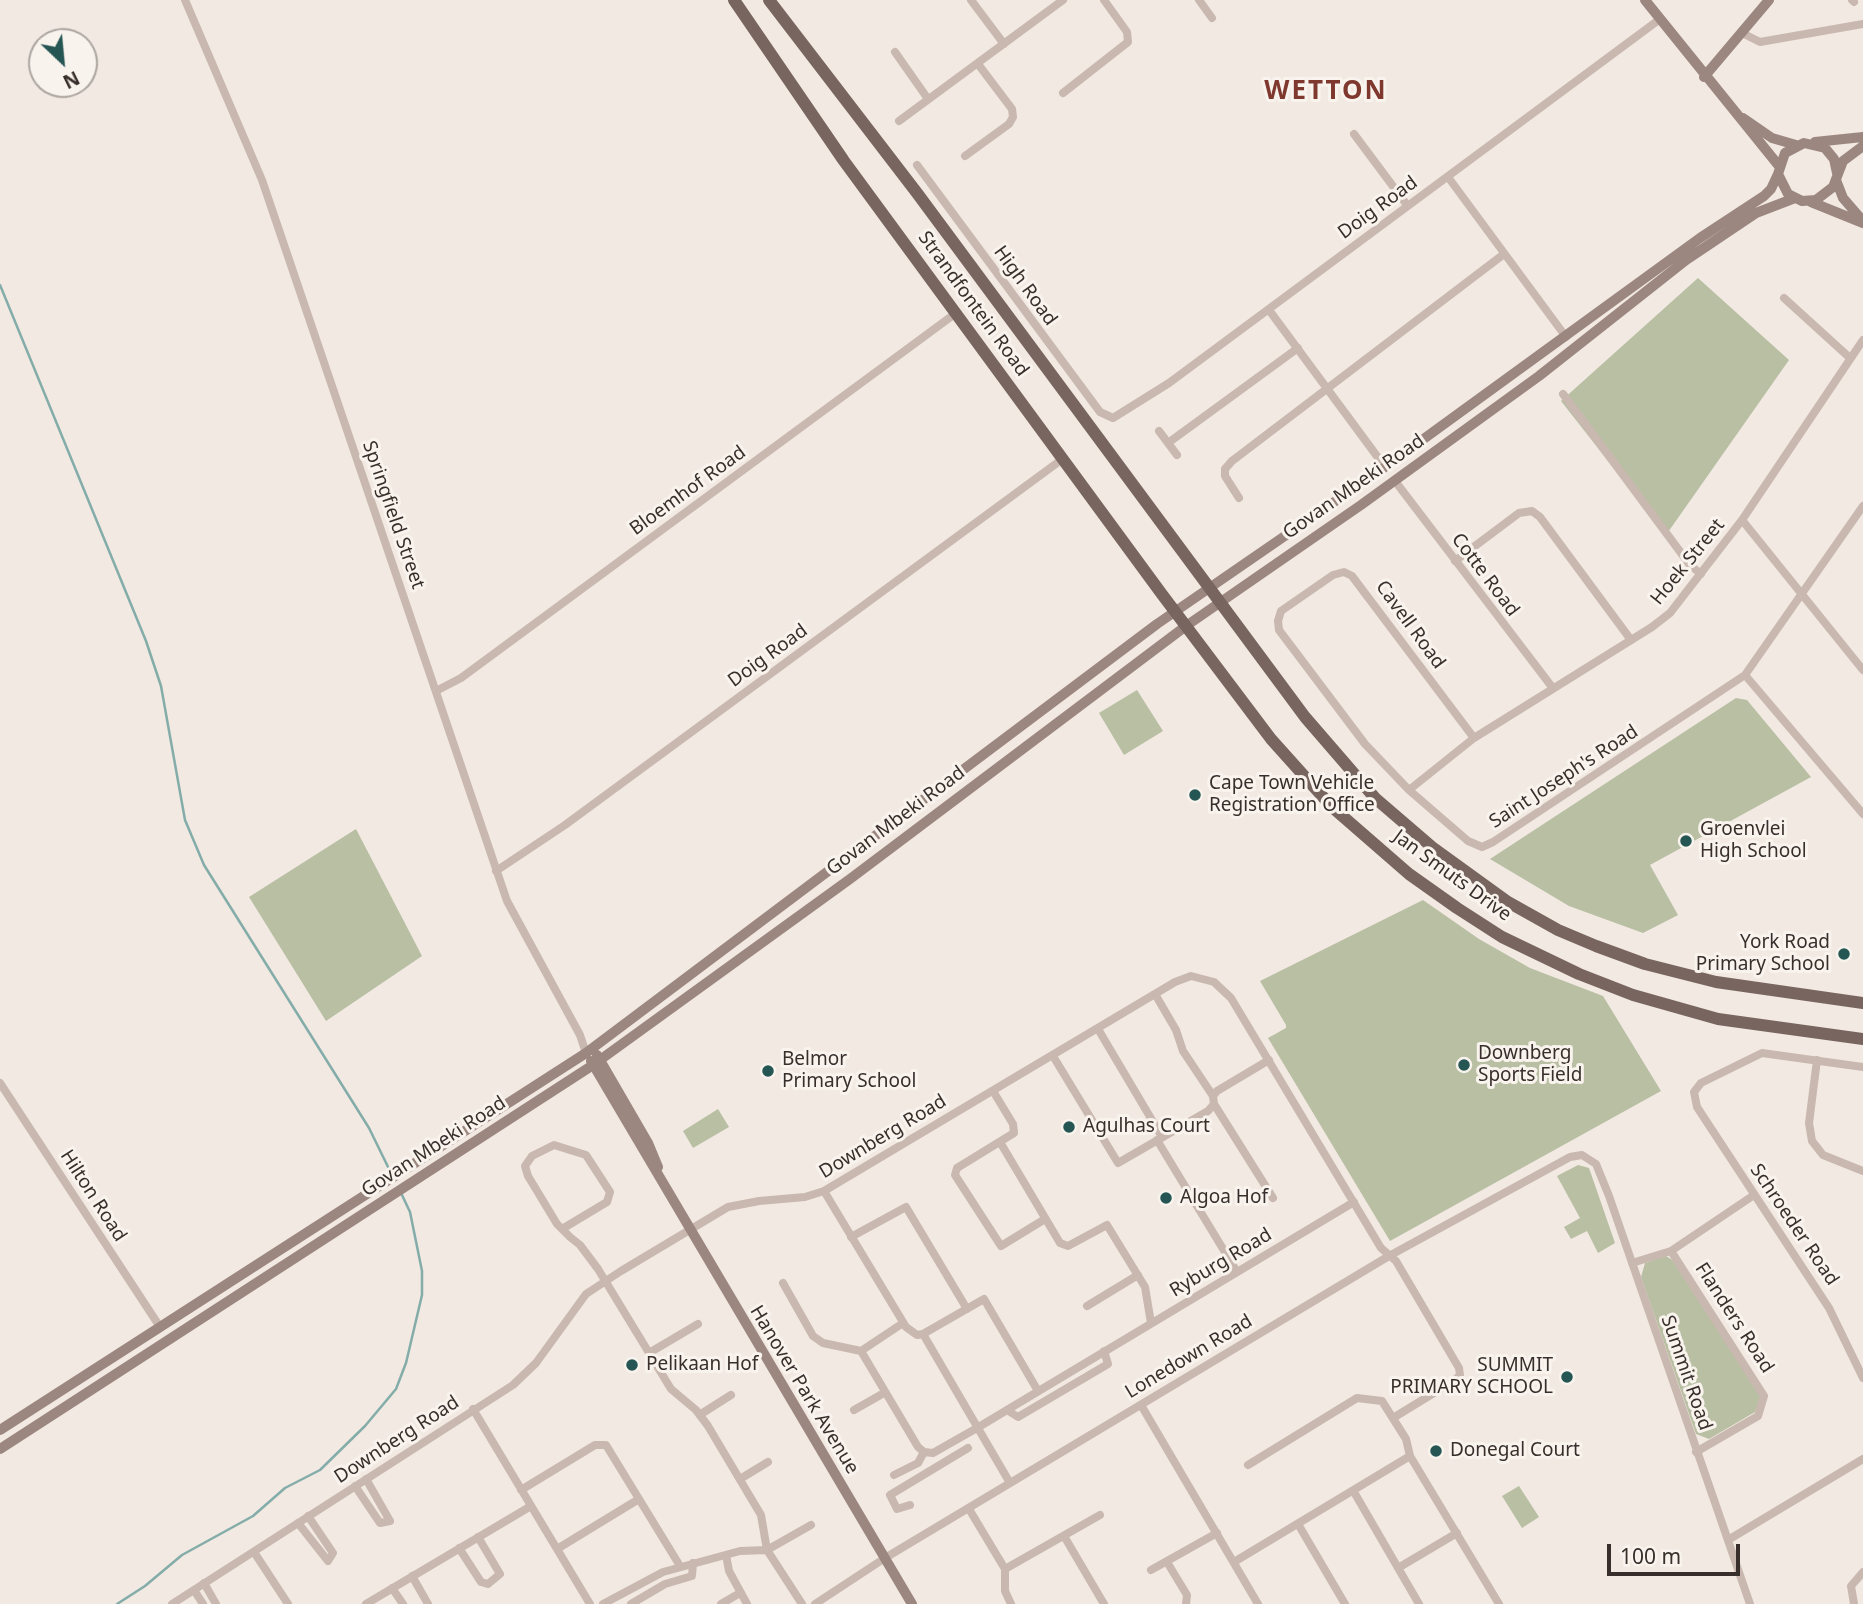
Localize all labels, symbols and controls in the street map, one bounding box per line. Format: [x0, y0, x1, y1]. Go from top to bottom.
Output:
north arrow [28, 28, 98, 98]
text: N [59, 65, 84, 95]
district label: WETTON [1265, 76, 1387, 108]
street label: Doig Road [1334, 172, 1422, 244]
street label: Strandfontein Road [913, 227, 1033, 381]
street label: High Road [988, 242, 1062, 330]
street label: Govan Mbeki Road [1279, 430, 1429, 544]
street label: Springfield Street [357, 438, 429, 592]
street label: Bloemhof Road [626, 441, 750, 541]
street label: Hoek Street [1646, 514, 1730, 610]
street label: Cotte Road [1446, 529, 1524, 621]
street label: Cavell Road [1370, 576, 1450, 674]
street label: Doig Road [724, 620, 812, 692]
street label: Saint Joseph's Road [1485, 720, 1643, 834]
street label: Govan Mbeki Road [822, 762, 970, 880]
place label: Cape Town Vehicle Registration Office [1209, 773, 1375, 817]
marker: Cape Town Vehicle Registration Office [1187, 787, 1203, 803]
place label: Groenvlei High School [1700, 819, 1807, 863]
street label: Jan Smuts Drive [1389, 826, 1515, 926]
marker: Groenvlei High School [1678, 833, 1694, 849]
place label: York Road Primary School [1696, 932, 1830, 976]
marker: York Road Primary School [1836, 946, 1852, 962]
place label: Downberg Sports Field [1478, 1043, 1582, 1087]
place label: Belmor Primary School [782, 1049, 916, 1093]
marker: Downberg Sports Field [1456, 1057, 1472, 1073]
marker: Belmor Primary School [760, 1063, 776, 1079]
street label: Downberg Road [815, 1090, 951, 1184]
street label: Govan Mbeki Road [358, 1092, 510, 1202]
place label: Agulhas Court [1083, 1116, 1210, 1138]
marker: Agulhas Court [1061, 1119, 1077, 1135]
street label: Hilton Road [55, 1146, 131, 1246]
street label: Schroeder Road [1745, 1160, 1843, 1290]
place label: Algoa Hof [1180, 1187, 1268, 1209]
marker: Algoa Hof [1158, 1190, 1174, 1206]
street label: Ryburg Road [1166, 1224, 1276, 1302]
street label: Flanders Road [1690, 1258, 1778, 1378]
street label: Hanover Park Avenue [745, 1302, 863, 1478]
street label: Lonedown Road [1121, 1310, 1257, 1404]
street label: Summit Road [1656, 1313, 1716, 1433]
place label: Pelikaan Hof [646, 1354, 758, 1376]
place label: SUMMIT PRIMARY SCHOOL [1390, 1355, 1553, 1399]
marker: Pelikaan Hof [624, 1357, 640, 1373]
marker: SUMMIT PRIMARY SCHOOL [1559, 1369, 1575, 1385]
street label: Downberg Road [330, 1391, 464, 1489]
place label: Donegal Court [1450, 1440, 1580, 1462]
marker: Donegal Court [1428, 1443, 1444, 1459]
scale bar [1611, 1530, 1744, 1574]
text: 100 m [1620, 1542, 1681, 1570]

